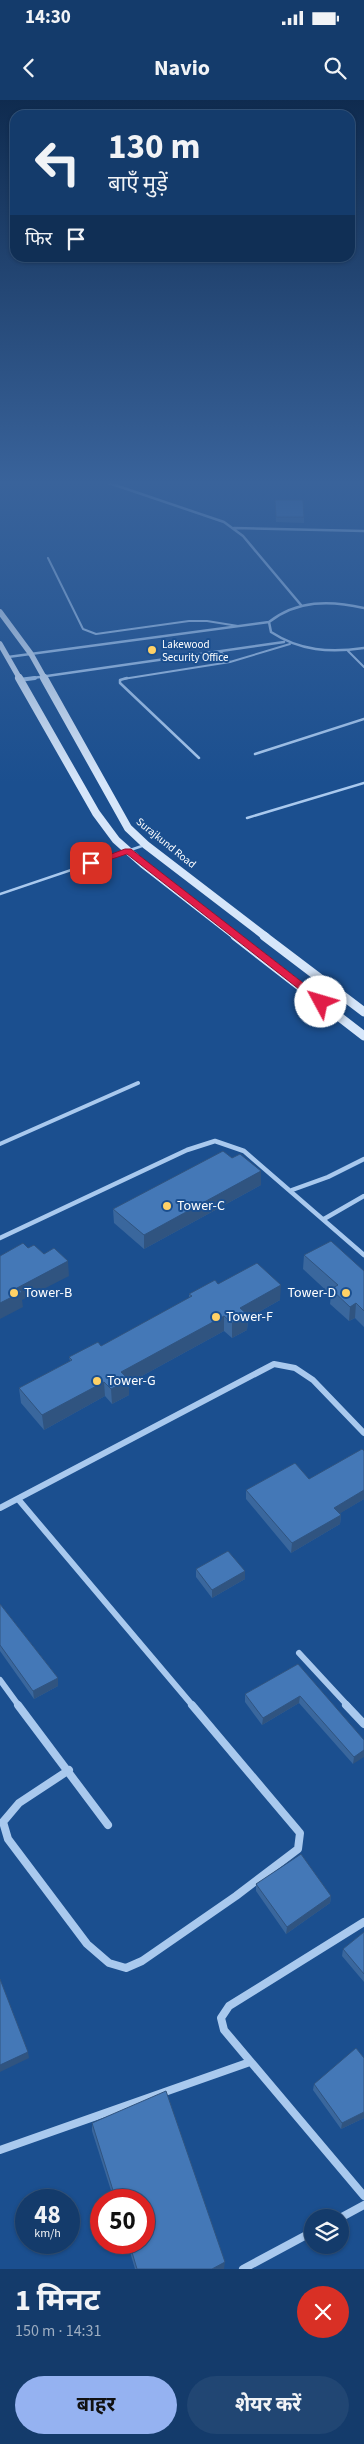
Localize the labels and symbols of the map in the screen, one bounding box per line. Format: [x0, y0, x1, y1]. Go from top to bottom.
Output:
place label: Lakewood Security Office [162, 637, 229, 665]
marker: Lakewood Security Office [146, 644, 158, 656]
street label: Surajkund Road [133, 814, 199, 872]
pin [70, 842, 112, 884]
position arrow [294, 975, 346, 1027]
place label: Tower-C [177, 1196, 225, 1216]
marker: Tower-C [161, 1200, 173, 1212]
place label: Tower-B [24, 1283, 72, 1303]
place label: Tower-D [287, 1283, 336, 1303]
marker: Tower-B [8, 1287, 20, 1299]
marker: Tower-D [340, 1287, 352, 1299]
place label: Tower-F [226, 1307, 273, 1327]
marker: Tower-F [210, 1311, 222, 1323]
place label: Tower-G [107, 1371, 156, 1391]
marker: Tower-G [91, 1375, 103, 1387]
speed limit sign: 50 [90, 2189, 155, 2254]

